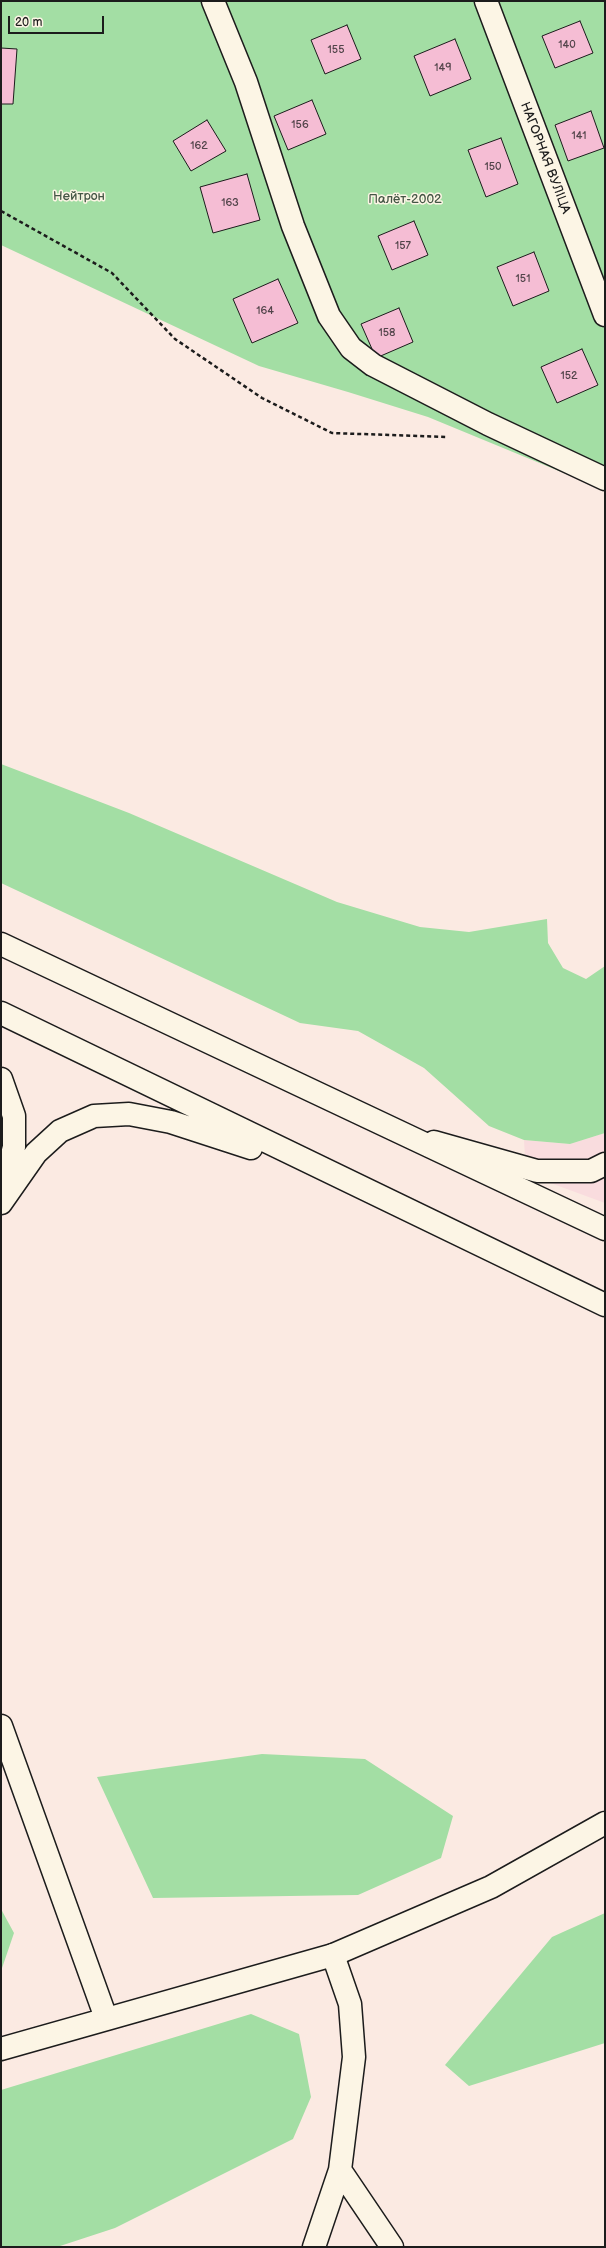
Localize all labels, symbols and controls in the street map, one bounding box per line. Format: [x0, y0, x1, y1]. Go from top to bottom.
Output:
scale bar [10, 8, 106, 34]
text: 20 m [15, 15, 42, 30]
house number: 140 [558, 38, 576, 52]
house number: 155 [328, 43, 344, 57]
house number: 149 [434, 61, 452, 75]
street label: НАГОРНАЯ ВУЛІЦА [517, 100, 573, 216]
house number: 156 [291, 118, 309, 132]
house number: 141 [571, 129, 587, 143]
house number: 162 [190, 139, 208, 153]
house number: 150 [484, 160, 502, 174]
park label: Нейтрон [53, 189, 105, 205]
park label: Палёт-2002 [368, 192, 442, 208]
house number: 163 [221, 196, 239, 210]
house number: 157 [395, 239, 411, 253]
house number: 151 [516, 272, 530, 286]
house number: 164 [256, 304, 274, 318]
house number: 158 [379, 326, 395, 340]
house number: 152 [560, 369, 578, 383]

